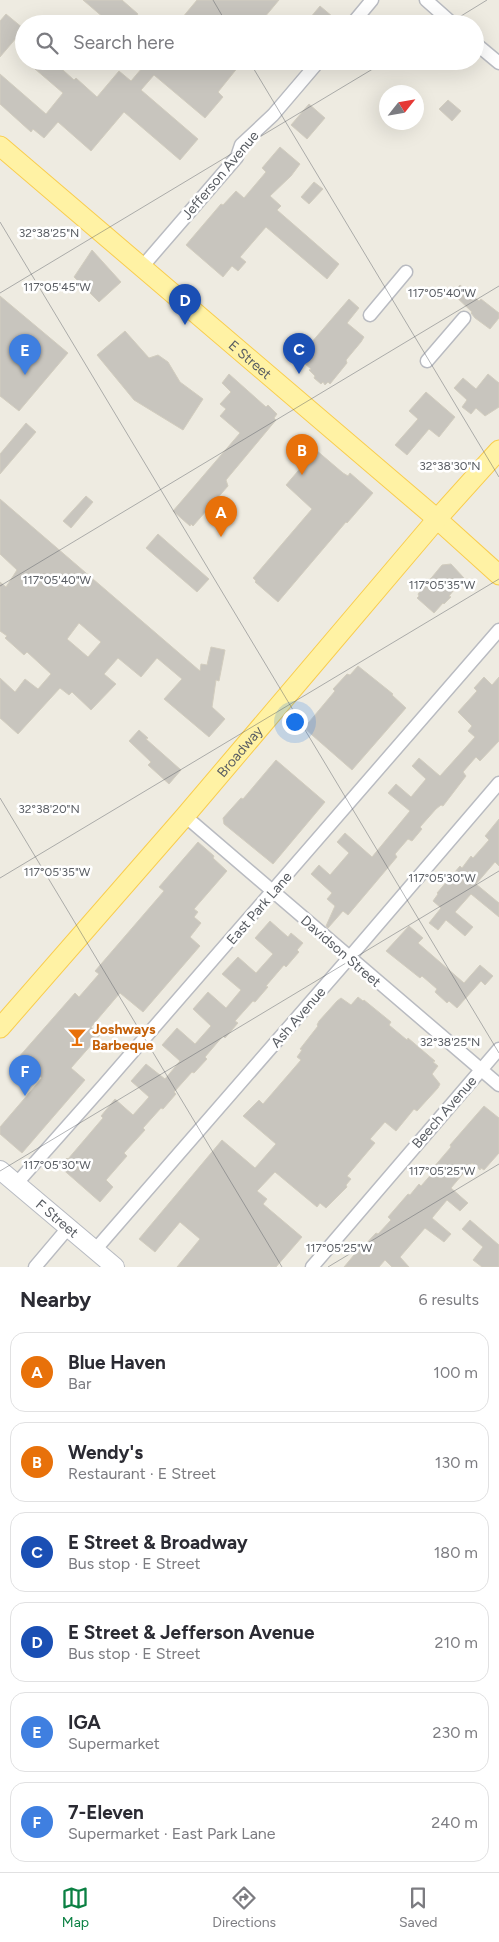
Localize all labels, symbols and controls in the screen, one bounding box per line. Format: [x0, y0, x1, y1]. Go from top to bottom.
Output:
search box [15, 15, 484, 70]
icon: search [33, 29, 61, 57]
text: Search here [73, 31, 175, 54]
north arrow [379, 85, 424, 130]
street label: Jefferson Avenue [178, 127, 263, 223]
text: 32°38'25"N [19, 226, 79, 240]
text: 117°05'45"W [23, 280, 91, 294]
pin: D [169, 284, 201, 325]
text: 117°05'40"W [408, 286, 477, 300]
pin: C [283, 333, 315, 374]
pin: E [9, 334, 41, 375]
street label: E Street [225, 337, 275, 383]
pin: B [286, 434, 318, 475]
text: 32°38'30"N [419, 459, 481, 473]
pin: A [205, 496, 237, 537]
text: 117°05'40"W [23, 573, 92, 587]
text: 117°05'35"W [409, 578, 476, 592]
your location [282, 709, 308, 735]
street label: Broadway [214, 722, 267, 781]
text: 32°38'20"N [18, 802, 80, 816]
text: 117°05'35"W [24, 865, 91, 879]
street label: East Park Lane [223, 868, 296, 948]
text: 117°05'30"W [408, 871, 476, 885]
street label: Davidson Street [297, 912, 384, 991]
street label: Ash Avenue [267, 983, 329, 1051]
place label: Joshways Barbeque [92, 1021, 156, 1054]
bar icon: Joshways Barbeque [66, 1026, 88, 1048]
text: 32°38'25"N [420, 1035, 480, 1049]
pin: F [9, 1055, 41, 1096]
street label: Beech Avenue [408, 1073, 481, 1152]
text: 117°05'30"W [23, 1158, 91, 1172]
text: 117°05'25"W [409, 1164, 476, 1178]
street label: F Street [32, 1196, 82, 1241]
text: 117°05'25"W [306, 1241, 373, 1255]
text: Nearby [20, 1287, 91, 1312]
text: 6 results [418, 1290, 479, 1309]
text: Blue Haven [68, 1351, 166, 1374]
text: A [31, 1363, 43, 1382]
text: 100 m [433, 1363, 478, 1382]
text: Bar [68, 1374, 91, 1393]
text: Wendy's [68, 1441, 143, 1464]
text: B [32, 1453, 42, 1472]
text: 130 m [435, 1453, 478, 1472]
text: Restaurant · E Street [68, 1464, 216, 1483]
text: E Street & Broadway [68, 1531, 248, 1554]
text: C [31, 1543, 43, 1562]
text: 180 m [434, 1543, 478, 1562]
text: Bus stop · E Street [68, 1554, 201, 1573]
text: E Street & Jefferson Avenue [68, 1621, 314, 1644]
text: D [31, 1633, 43, 1652]
text: 210 m [435, 1633, 478, 1652]
text: Bus stop · E Street [68, 1644, 201, 1663]
text: IGA [68, 1711, 101, 1734]
text: E [32, 1723, 42, 1742]
text: 230 m [433, 1723, 478, 1742]
text: Supermarket [68, 1734, 160, 1753]
text: 7-Eleven [68, 1801, 144, 1824]
text: F [33, 1813, 41, 1832]
text: 240 m [431, 1813, 478, 1832]
text: Supermarket · East Park Lane [68, 1824, 276, 1843]
tab: Map [61, 1884, 89, 1931]
tab: Directions [212, 1884, 276, 1931]
tab: Saved [399, 1884, 438, 1931]

